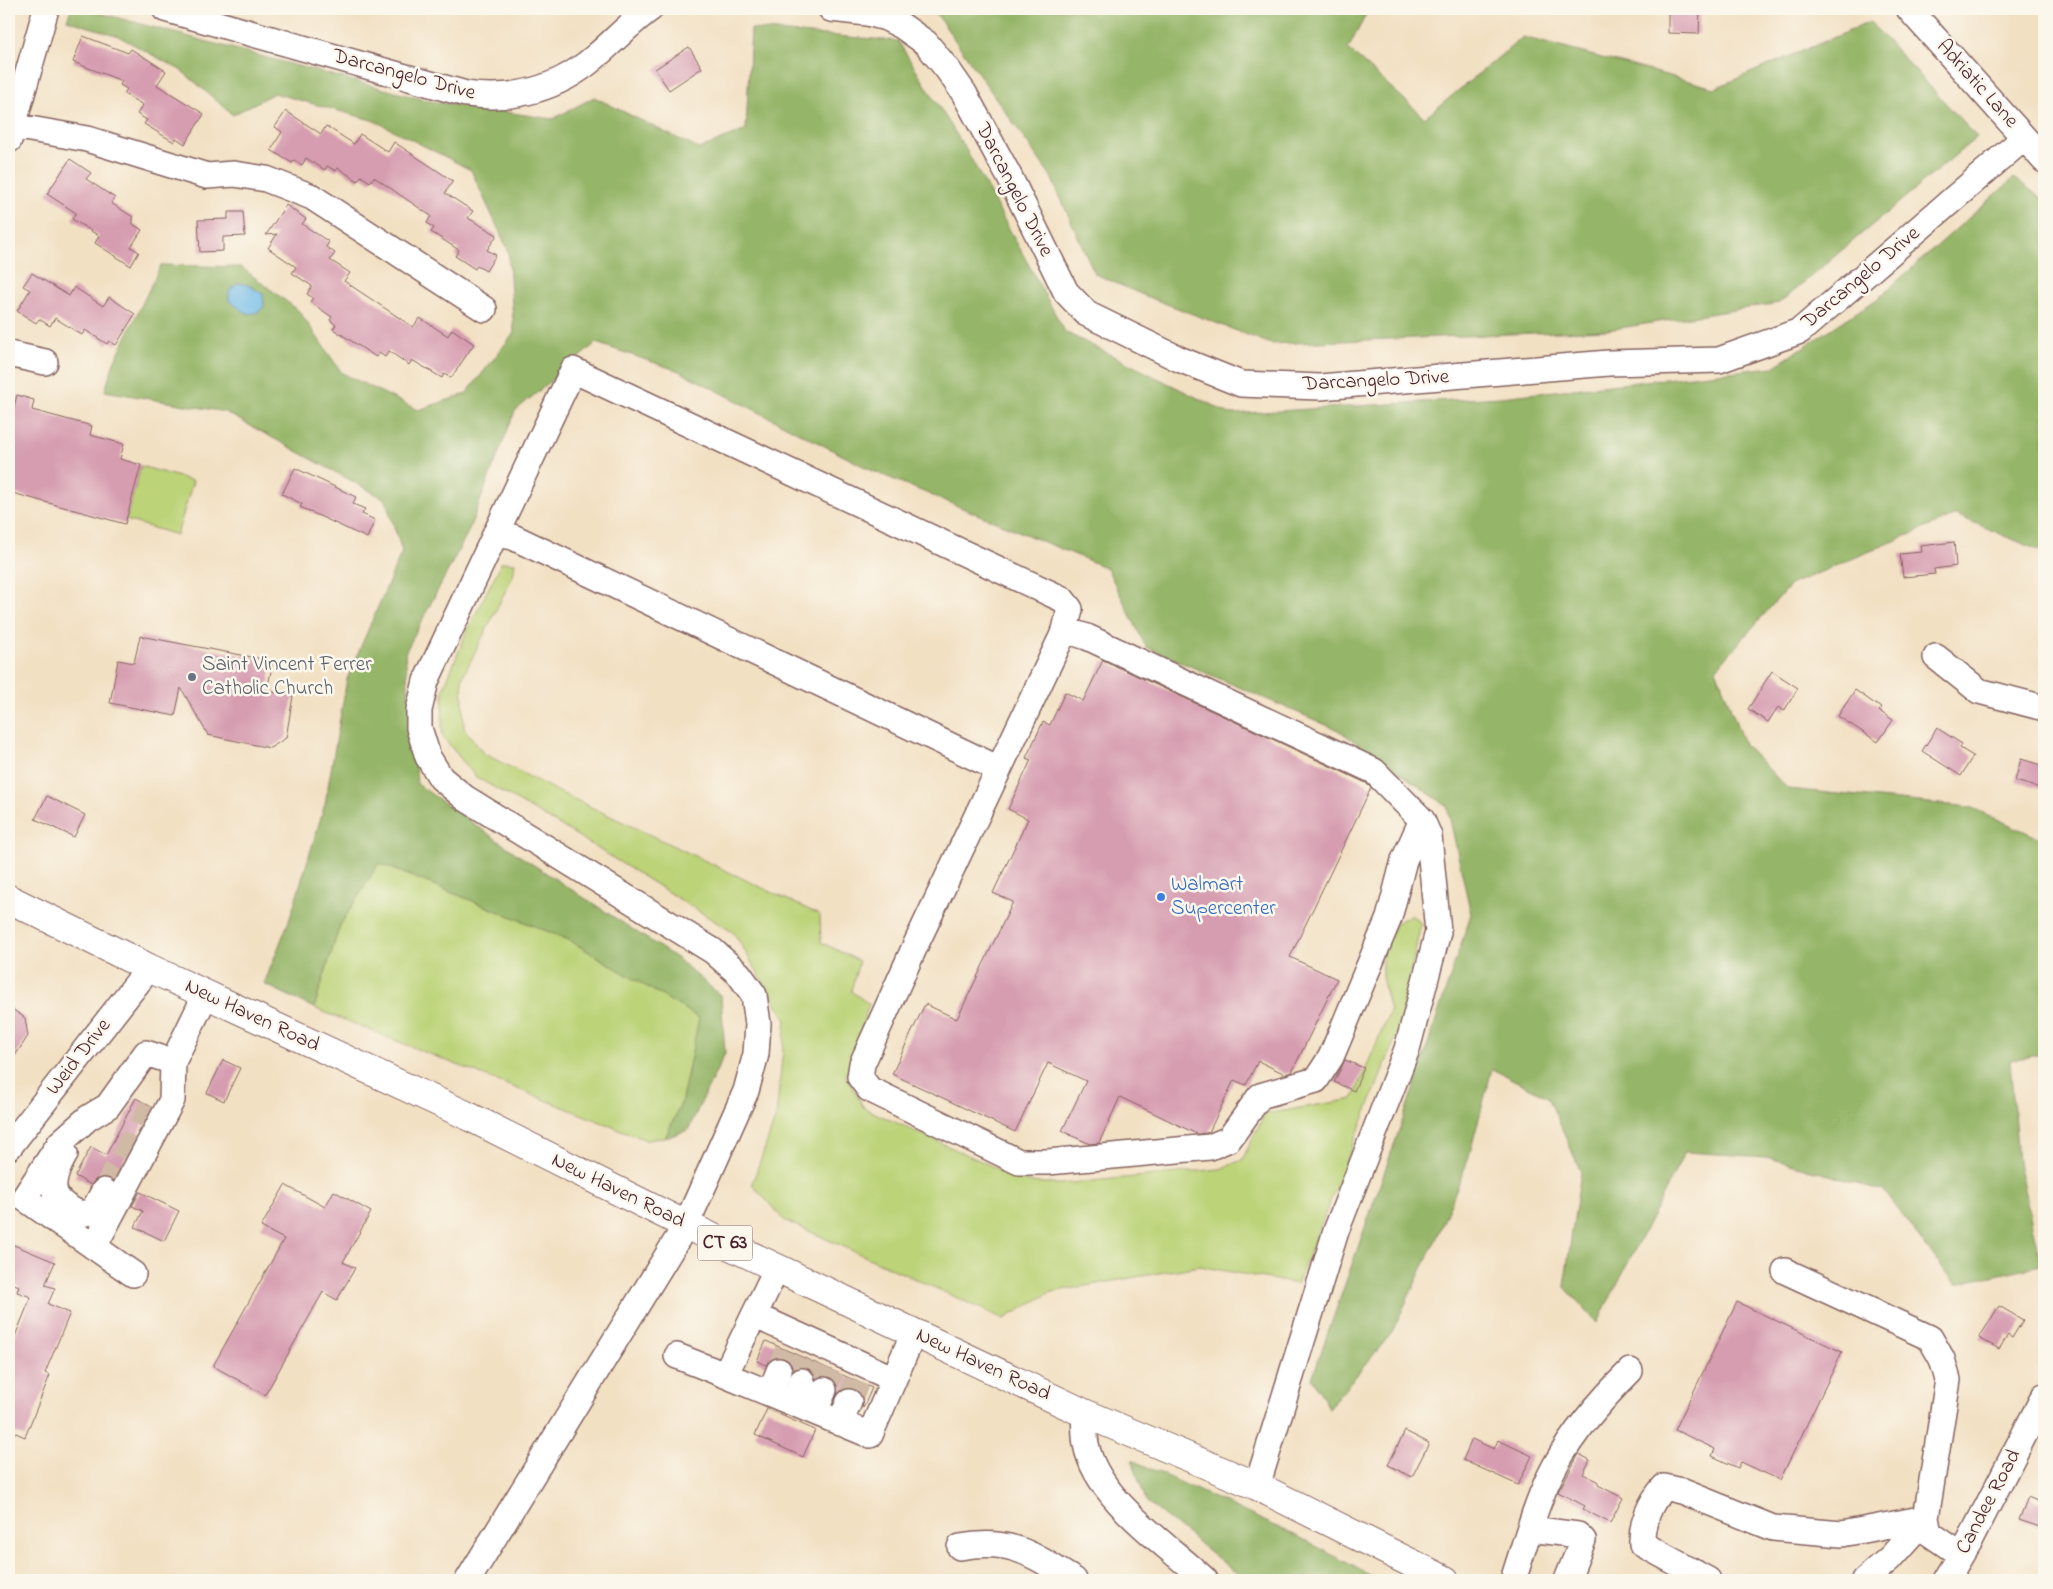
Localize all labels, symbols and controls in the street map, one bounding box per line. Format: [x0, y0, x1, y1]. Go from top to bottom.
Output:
street label: Adriatic Lane [1929, 33, 2026, 136]
street label: Darcangelo Drive [328, 41, 479, 111]
street label: Darcangelo Drive [965, 117, 1061, 264]
street label: Darcangelo Drive [1794, 219, 1929, 339]
street label: Darcangelo Drive [1301, 362, 1451, 402]
place label: Saint Vincent Ferrer Catholic Church [202, 650, 372, 704]
marker: Saint Vincent Ferrer Catholic Church [186, 671, 198, 683]
place label: Walmart Supercenter [1171, 870, 1276, 924]
marker: Walmart Supercenter [1155, 891, 1167, 903]
street label: New Haven Road [180, 972, 324, 1060]
street label: Weid Drive [39, 1012, 119, 1102]
street label: New Haven Road [546, 1146, 690, 1236]
road number: CT 63 [698, 1226, 752, 1260]
street label: New Haven Road [911, 1321, 1055, 1409]
street label: Candee Road [1949, 1444, 2029, 1560]

